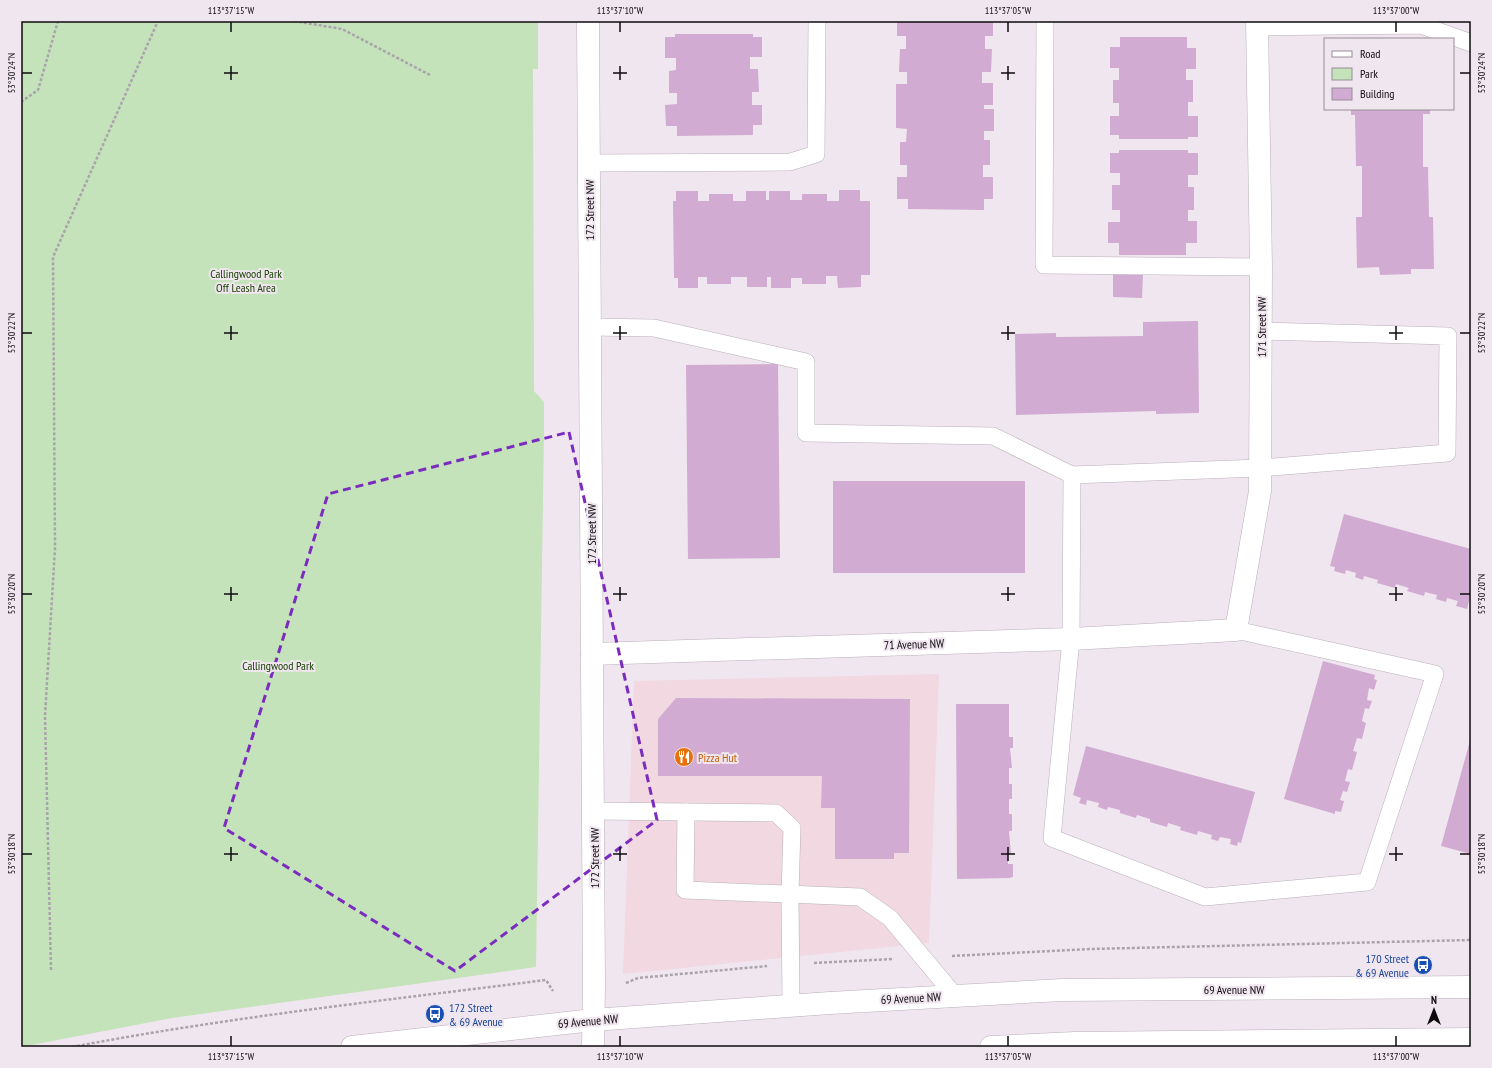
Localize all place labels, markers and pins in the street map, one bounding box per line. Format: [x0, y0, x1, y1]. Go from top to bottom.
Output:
restaurant icon: Pizza Hut [673, 746, 695, 768]
place label: Pizza Hut [698, 750, 738, 765]
place label: 170 Street & 69 Avenue [1355, 951, 1410, 980]
bus stop icon: 170 Street & 69 Avenue [1412, 954, 1434, 976]
place label: 172 Street & 69 Avenue [449, 1000, 503, 1029]
bus stop icon: 172 Street & 69 Avenue [424, 1003, 446, 1025]

